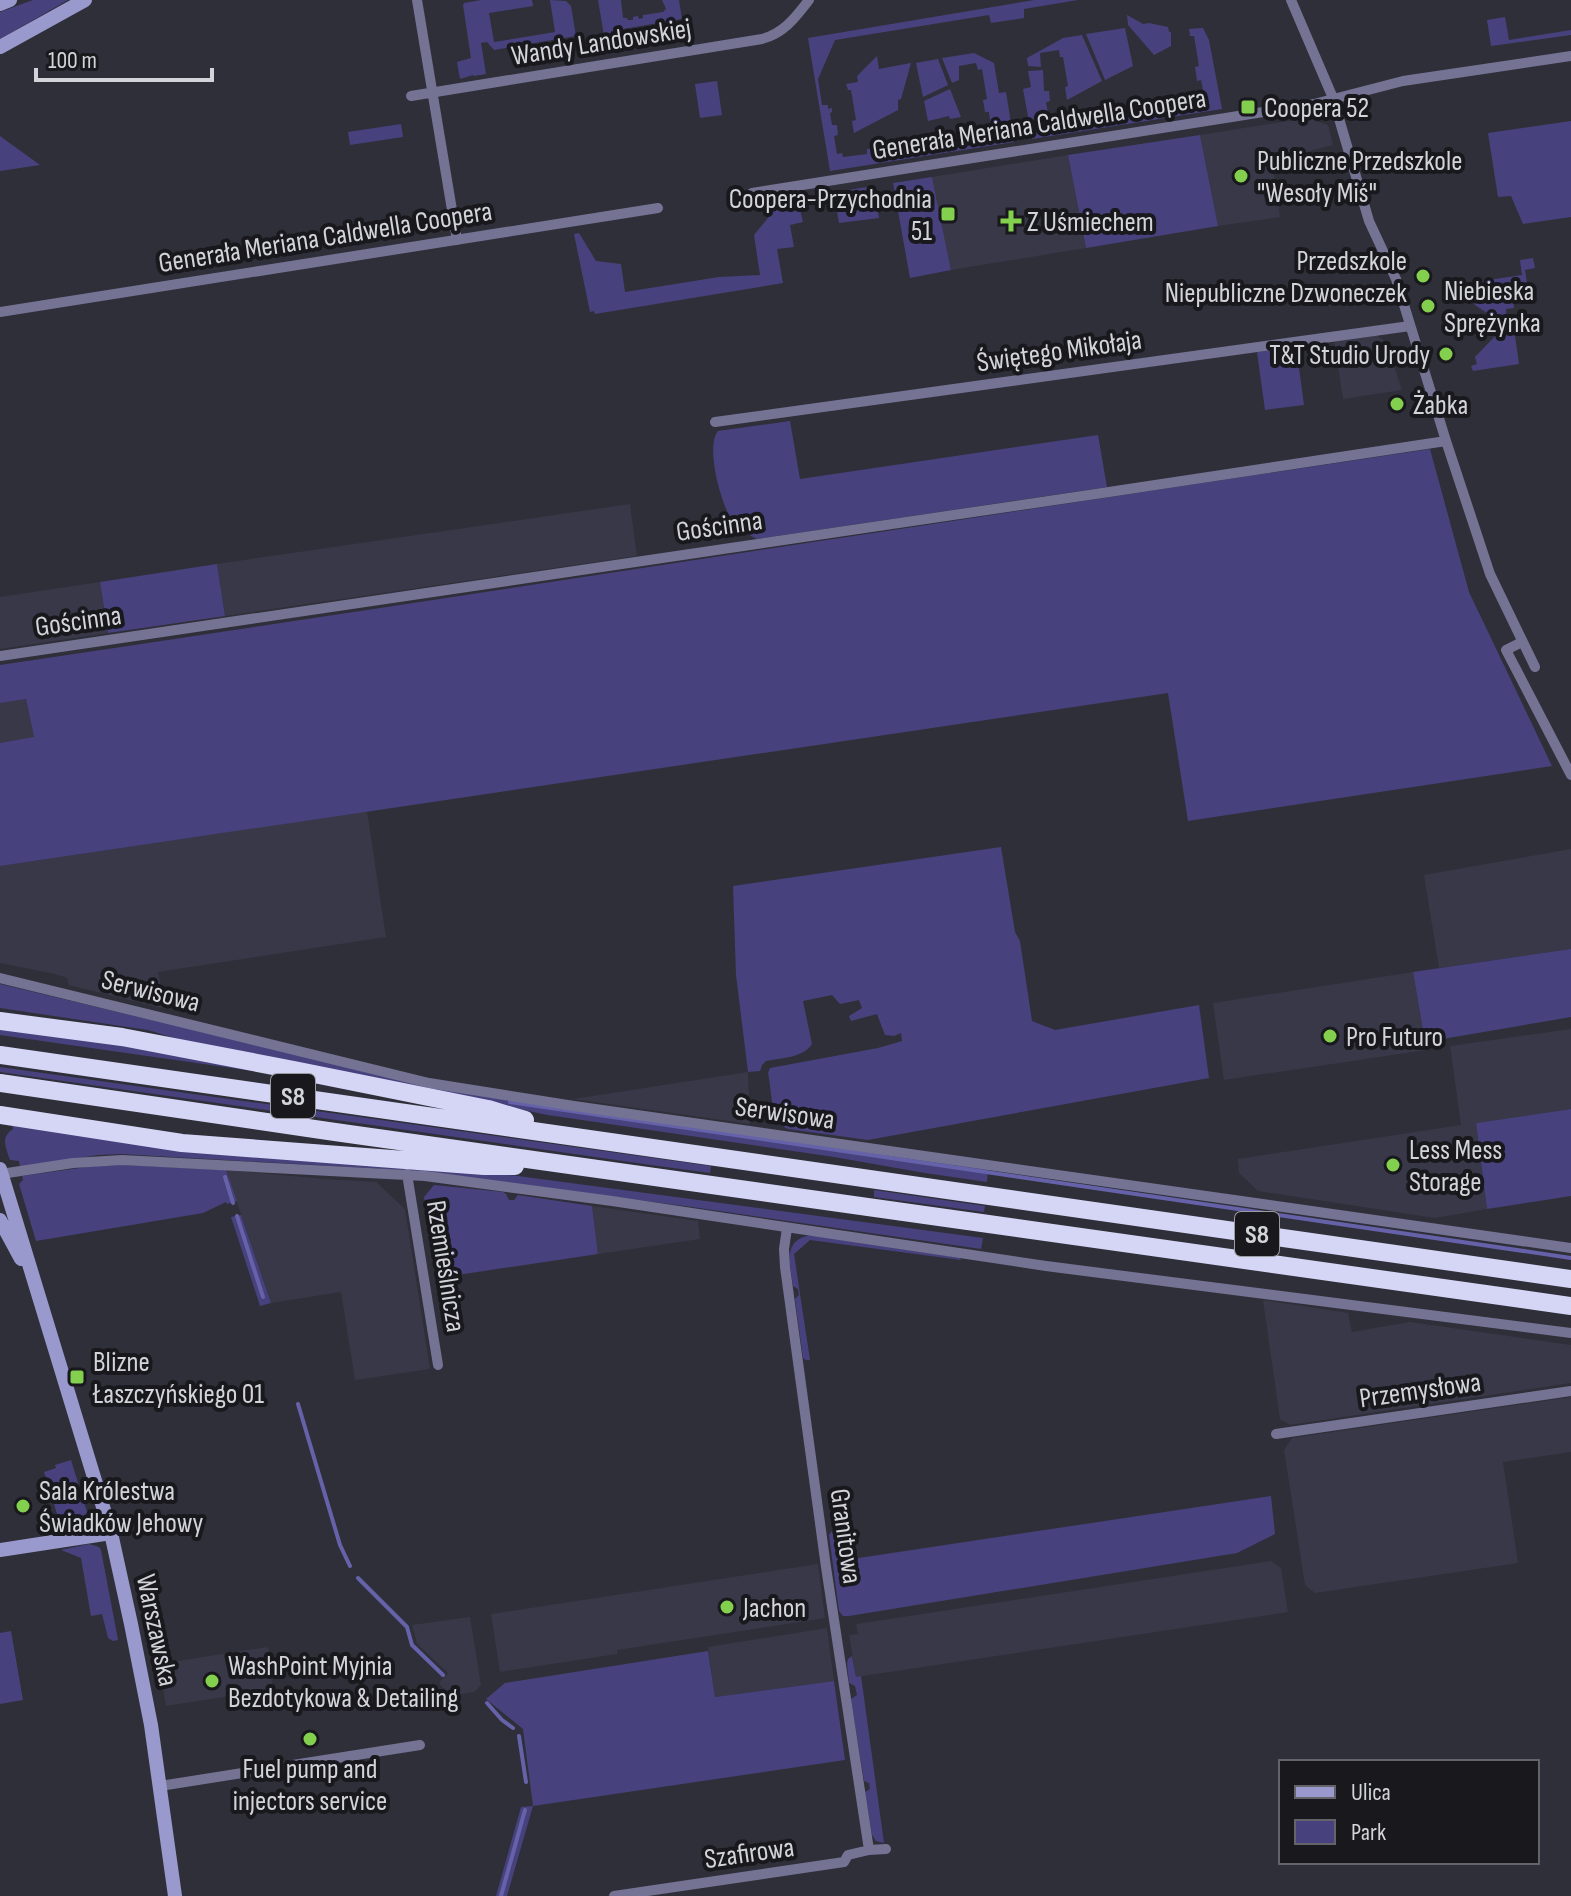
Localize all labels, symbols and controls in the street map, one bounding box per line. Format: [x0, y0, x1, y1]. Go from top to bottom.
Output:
street label: Wandy Landowskiej [509, 12, 693, 73]
scale bar [36, 32, 212, 82]
text: 100 m [48, 46, 97, 75]
street label: Generała Meriana Caldwella Coopera [870, 82, 1209, 167]
place label: Coopera 52 [1264, 92, 1369, 125]
marker: Coopera 52 [1239, 98, 1257, 116]
place label: Publiczne Przedszkole "Wesoły Miś" [1257, 145, 1462, 210]
marker: Publiczne Przedszkole "Wesoły Miś" [1232, 167, 1250, 185]
place label: Coopera-Przychodnia 51 [729, 183, 932, 248]
street label: Generała Meriana Caldwella Coopera [156, 195, 495, 280]
marker: Coopera-Przychodnia 51 [939, 205, 957, 223]
place label: Z Uśmiechem [1027, 206, 1154, 239]
marker: Z Uśmiechem [1002, 212, 1020, 230]
place label: Przedszkole Niepubliczne Dzwoneczek [1165, 245, 1407, 310]
marker: Przedszkole Niepubliczne Dzwoneczek [1414, 267, 1432, 285]
place label: Niebieska Sprężynka [1444, 275, 1541, 340]
marker: Niebieska Sprężynka [1419, 297, 1437, 315]
street label: Świętego Mikołaja [975, 324, 1144, 379]
place label: T&T Studio Urody [1269, 339, 1430, 372]
marker: T&T Studio Urody [1437, 345, 1455, 363]
place label: Żabka [1413, 389, 1468, 422]
marker: Żabka [1388, 395, 1406, 413]
street label: Gościnna [674, 504, 765, 549]
street label: Gościnna [33, 599, 124, 644]
street label: Serwisowa [98, 963, 203, 1020]
place label: Pro Futuro [1346, 1021, 1443, 1054]
marker: Pro Futuro [1321, 1027, 1339, 1045]
road number: S8 [271, 1074, 315, 1118]
street label: Serwisowa [733, 1090, 837, 1137]
place label: Less Mess Storage [1409, 1134, 1502, 1199]
marker: Less Mess Storage [1384, 1156, 1402, 1174]
street label: Rzemieślnicza [419, 1198, 472, 1334]
road number: S8 [1235, 1212, 1279, 1256]
place label: Blizne Łaszczyńskiego 01 [92, 1346, 264, 1411]
street label: Przemysłowa [1357, 1366, 1483, 1415]
marker: Blizne Łaszczyńskiego 01 [68, 1368, 86, 1386]
place label: Sala Królestwa Świadków Jehowy [39, 1475, 203, 1540]
street label: Granitowa [823, 1487, 869, 1586]
marker: Sala Królestwa Świadków Jehowy [14, 1497, 32, 1515]
street label: Warszawska [129, 1571, 184, 1689]
place label: Jachon [742, 1592, 806, 1625]
marker: Jachon [718, 1598, 736, 1616]
place label: WashPoint Myjnia Bezdotykowa & Detailing [228, 1650, 459, 1715]
marker: WashPoint Myjnia Bezdotykowa & Detailing [203, 1672, 221, 1690]
marker: Fuel pump and injectors service [301, 1730, 319, 1748]
place label: Fuel pump and injectors service [233, 1753, 387, 1818]
legend [1279, 1760, 1539, 1864]
text: Ulica [1351, 1778, 1391, 1807]
text: Park [1351, 1818, 1386, 1847]
street label: Szafirowa [702, 1831, 796, 1876]

